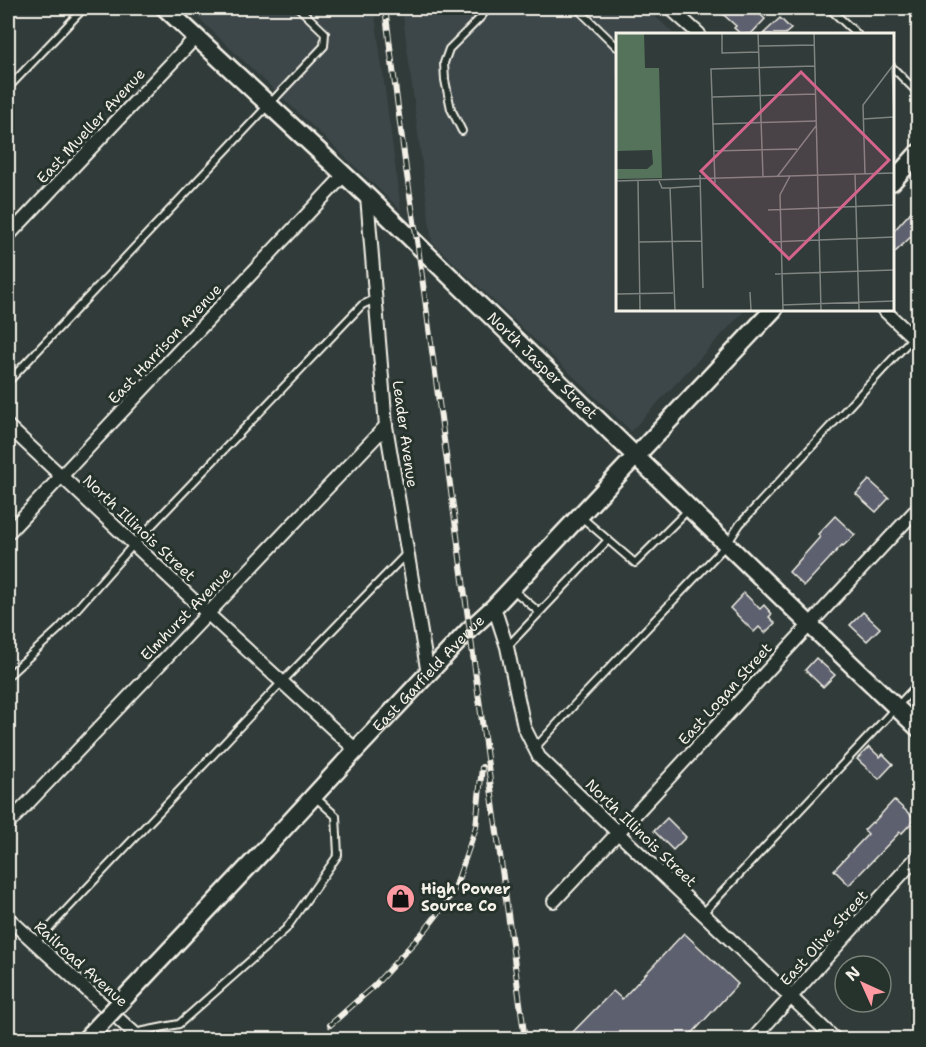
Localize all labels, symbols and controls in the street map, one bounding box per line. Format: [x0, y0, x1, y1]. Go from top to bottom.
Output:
inset map [616, 33, 893, 310]
street label: East Mueller Avenue [32, 64, 150, 188]
street label: East Harrison Avenue [104, 280, 226, 408]
street label: North Jasper Street [483, 308, 602, 424]
street label: Leader Avenue [388, 379, 422, 489]
street label: North Illinois Street [78, 470, 200, 586]
street label: Elmhurst Avenue [136, 563, 236, 665]
street label: East Garfield Avenue [368, 610, 489, 736]
street label: East Logan Street [674, 639, 776, 749]
street label: North Illinois Street [581, 775, 701, 891]
place label: High Power Source Co [421, 879, 511, 916]
shop icon: High Power Source Co [384, 882, 416, 914]
street label: East Olive Street [776, 886, 872, 990]
street label: Railroad Avenue [30, 916, 132, 1012]
north arrow [833, 954, 893, 1014]
text: N [841, 962, 865, 986]

